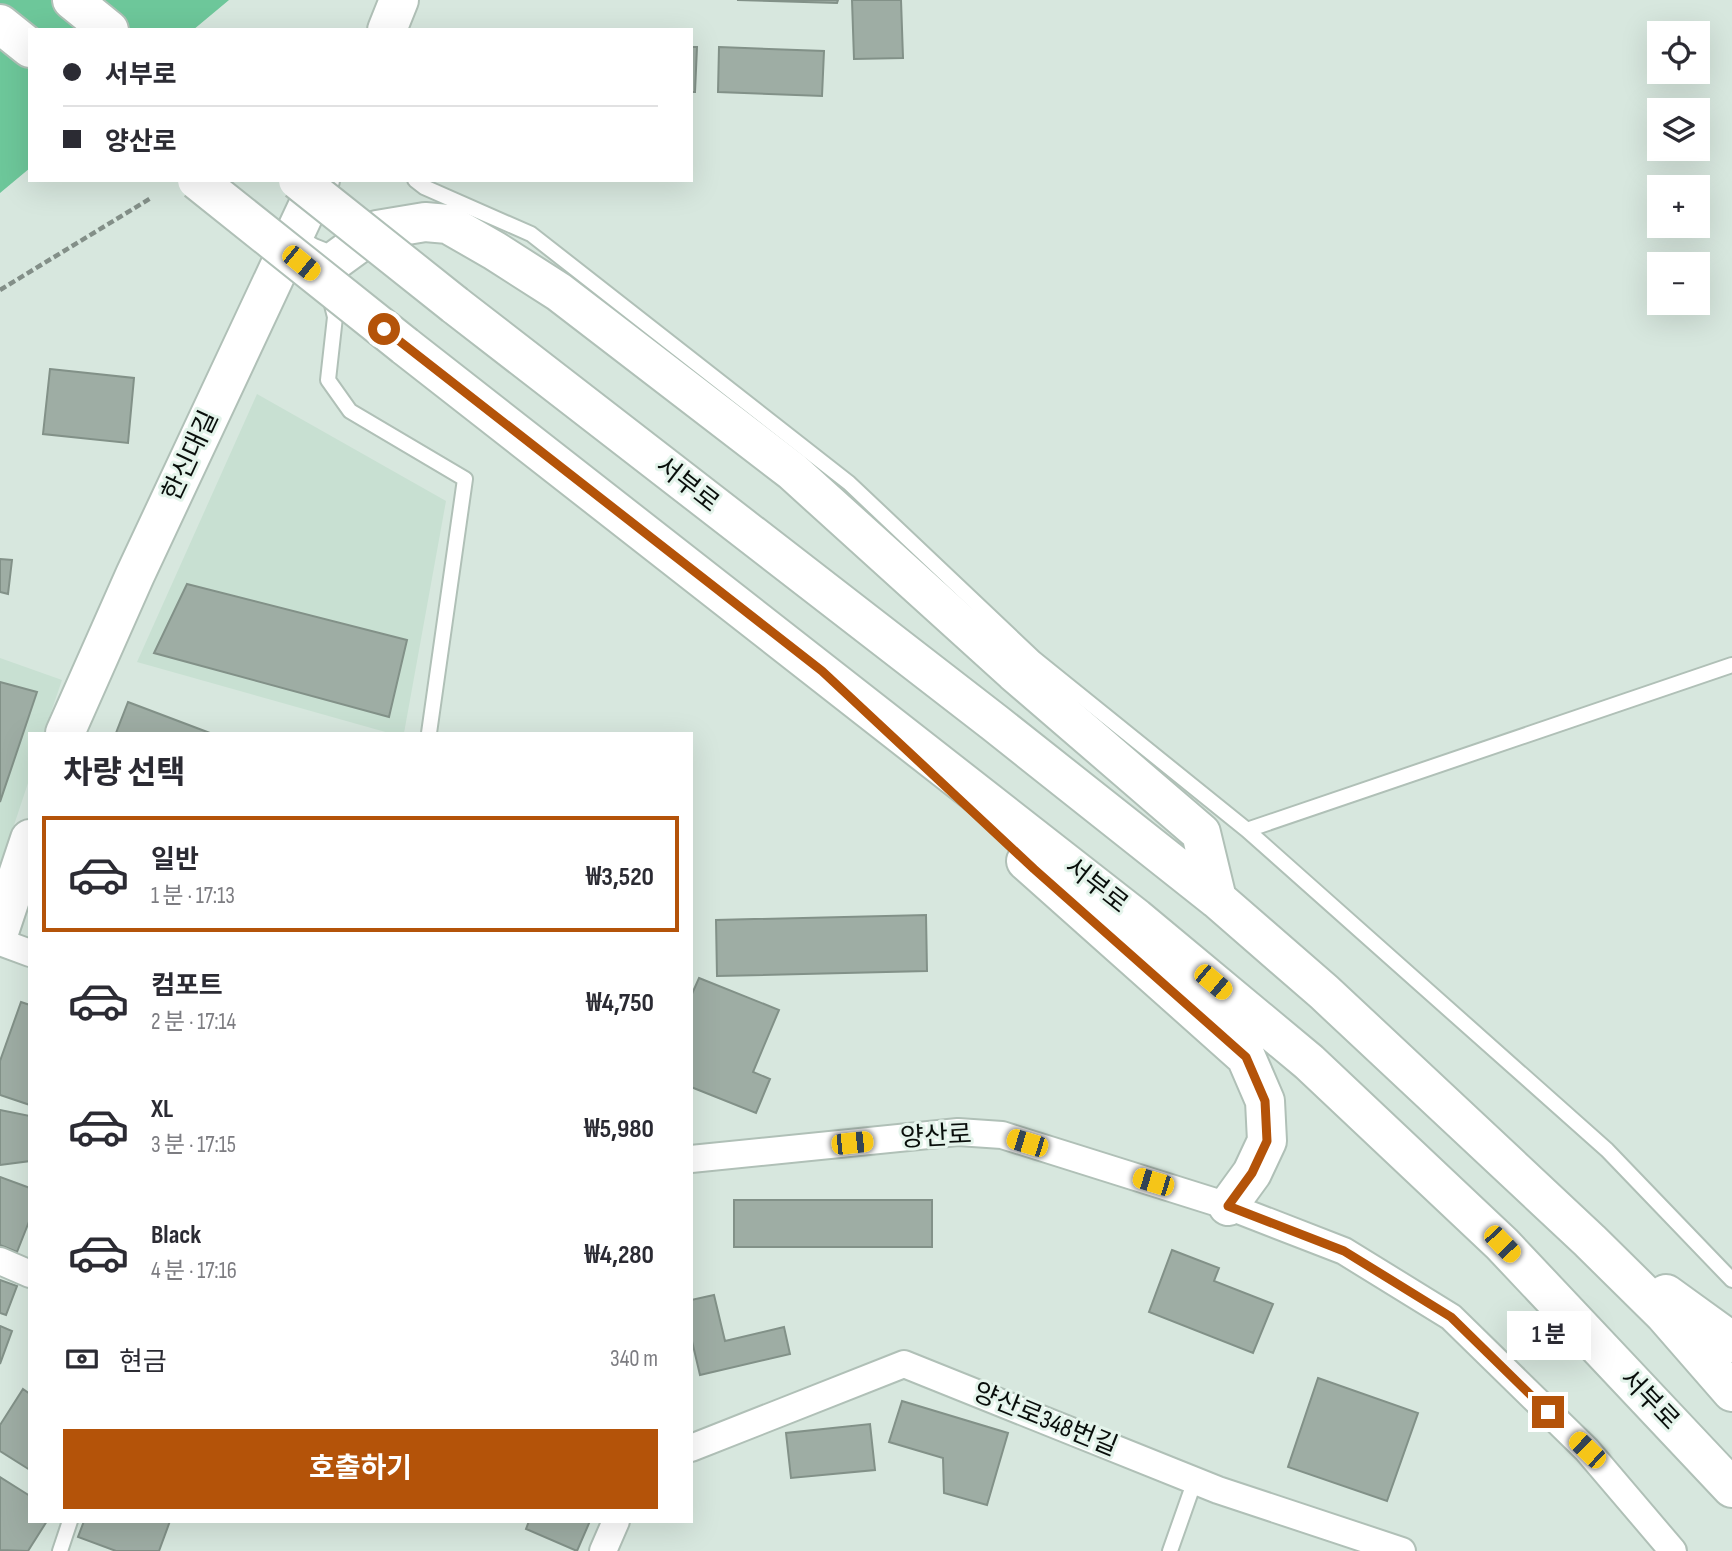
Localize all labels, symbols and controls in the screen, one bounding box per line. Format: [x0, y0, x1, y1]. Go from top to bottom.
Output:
map controls [1647, 21, 1710, 315]
button: locate [1647, 21, 1710, 84]
text: 서부로 [105, 60, 177, 91]
button: layers [1647, 98, 1710, 161]
text: 양산로 [105, 127, 177, 158]
button: + [1647, 175, 1710, 238]
car [279, 242, 324, 284]
button: − [1647, 252, 1710, 315]
route start [368, 313, 400, 345]
street label: 한신대길 [157, 406, 225, 506]
street label: 서부로 [649, 451, 725, 519]
text: 차량 선택 [63, 754, 186, 793]
icon: car [67, 843, 130, 906]
text: 일반 [151, 845, 199, 876]
street label: 서부로 [1058, 852, 1134, 920]
text: ₩3,520 [586, 862, 654, 893]
text: 1 분 · 17:13 [151, 882, 235, 910]
car [1191, 960, 1236, 1004]
icon: car [67, 969, 130, 1032]
text: 컴포트 [151, 971, 223, 1002]
text: ₩4,750 [586, 988, 654, 1019]
text: 2 분 · 17:14 [151, 1008, 236, 1036]
text: XL [151, 1094, 173, 1125]
icon: car [67, 1095, 130, 1158]
text: ₩5,980 [584, 1114, 654, 1145]
street label: 양산로 [899, 1120, 973, 1154]
car [1004, 1127, 1051, 1159]
car [831, 1130, 874, 1156]
text: 3 분 · 17:15 [151, 1131, 236, 1159]
car [1130, 1166, 1177, 1198]
text: Black [151, 1220, 201, 1251]
icon: car [67, 1221, 130, 1284]
car [1480, 1222, 1525, 1266]
text: ₩4,280 [585, 1240, 654, 1271]
text: 4 분 · 17:16 [151, 1257, 237, 1285]
callout: 1 분 [1506, 1310, 1590, 1360]
text: 1 분 [1532, 1321, 1566, 1349]
icon: cash [63, 1340, 101, 1378]
text: 340 m [610, 1345, 658, 1373]
text: 현금 [119, 1347, 167, 1378]
street label: 서부로 [1613, 1363, 1685, 1437]
street label: 양산로348번길 [968, 1377, 1122, 1463]
route end [1532, 1396, 1564, 1428]
car [1565, 1428, 1610, 1472]
button: 호출하기 [63, 1429, 658, 1509]

